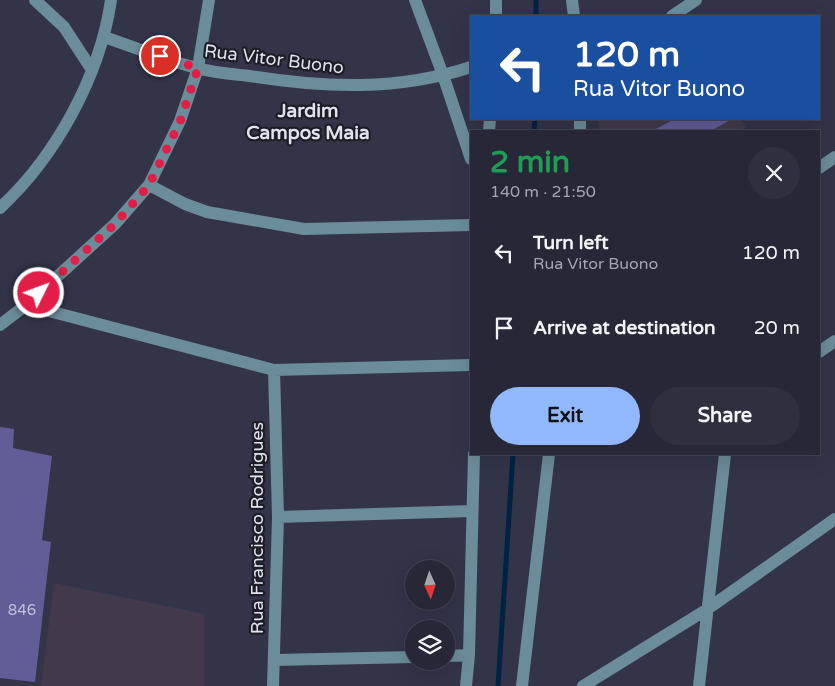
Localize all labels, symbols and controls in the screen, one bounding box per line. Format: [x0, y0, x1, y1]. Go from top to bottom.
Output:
text: 120 m [573, 34, 680, 76]
pin [139, 35, 181, 77]
icon: left [490, 35, 555, 100]
street label: Rua Vitor Buono [203, 40, 345, 79]
icon: arrive [146, 42, 174, 70]
text: Rua Vitor Buono [573, 76, 745, 102]
district label: Jardim Campos Maia [246, 100, 370, 145]
text: 2 min [490, 144, 570, 181]
button: close [748, 147, 800, 199]
text: 140 m · 21:50 [490, 182, 596, 202]
text: Turn left [533, 232, 609, 254]
icon: left [490, 239, 518, 267]
text: 120 m [742, 242, 800, 264]
text: Rua Vitor Buono [533, 254, 658, 274]
position arrow [12.0, 266, 64.0, 318]
icon: arrive [490, 314, 518, 342]
text: Arrive at destination [533, 317, 716, 339]
text: 20 m [754, 317, 800, 339]
button: Exit [490, 387, 640, 445]
button: Share [650, 387, 800, 445]
street label: Rua Francisco Rodrigues [246, 422, 268, 634]
north arrow [405, 560, 455, 610]
map controls [405, 560, 455, 670]
house number: 846 [8, 601, 36, 619]
button: layers [405, 620, 455, 670]

